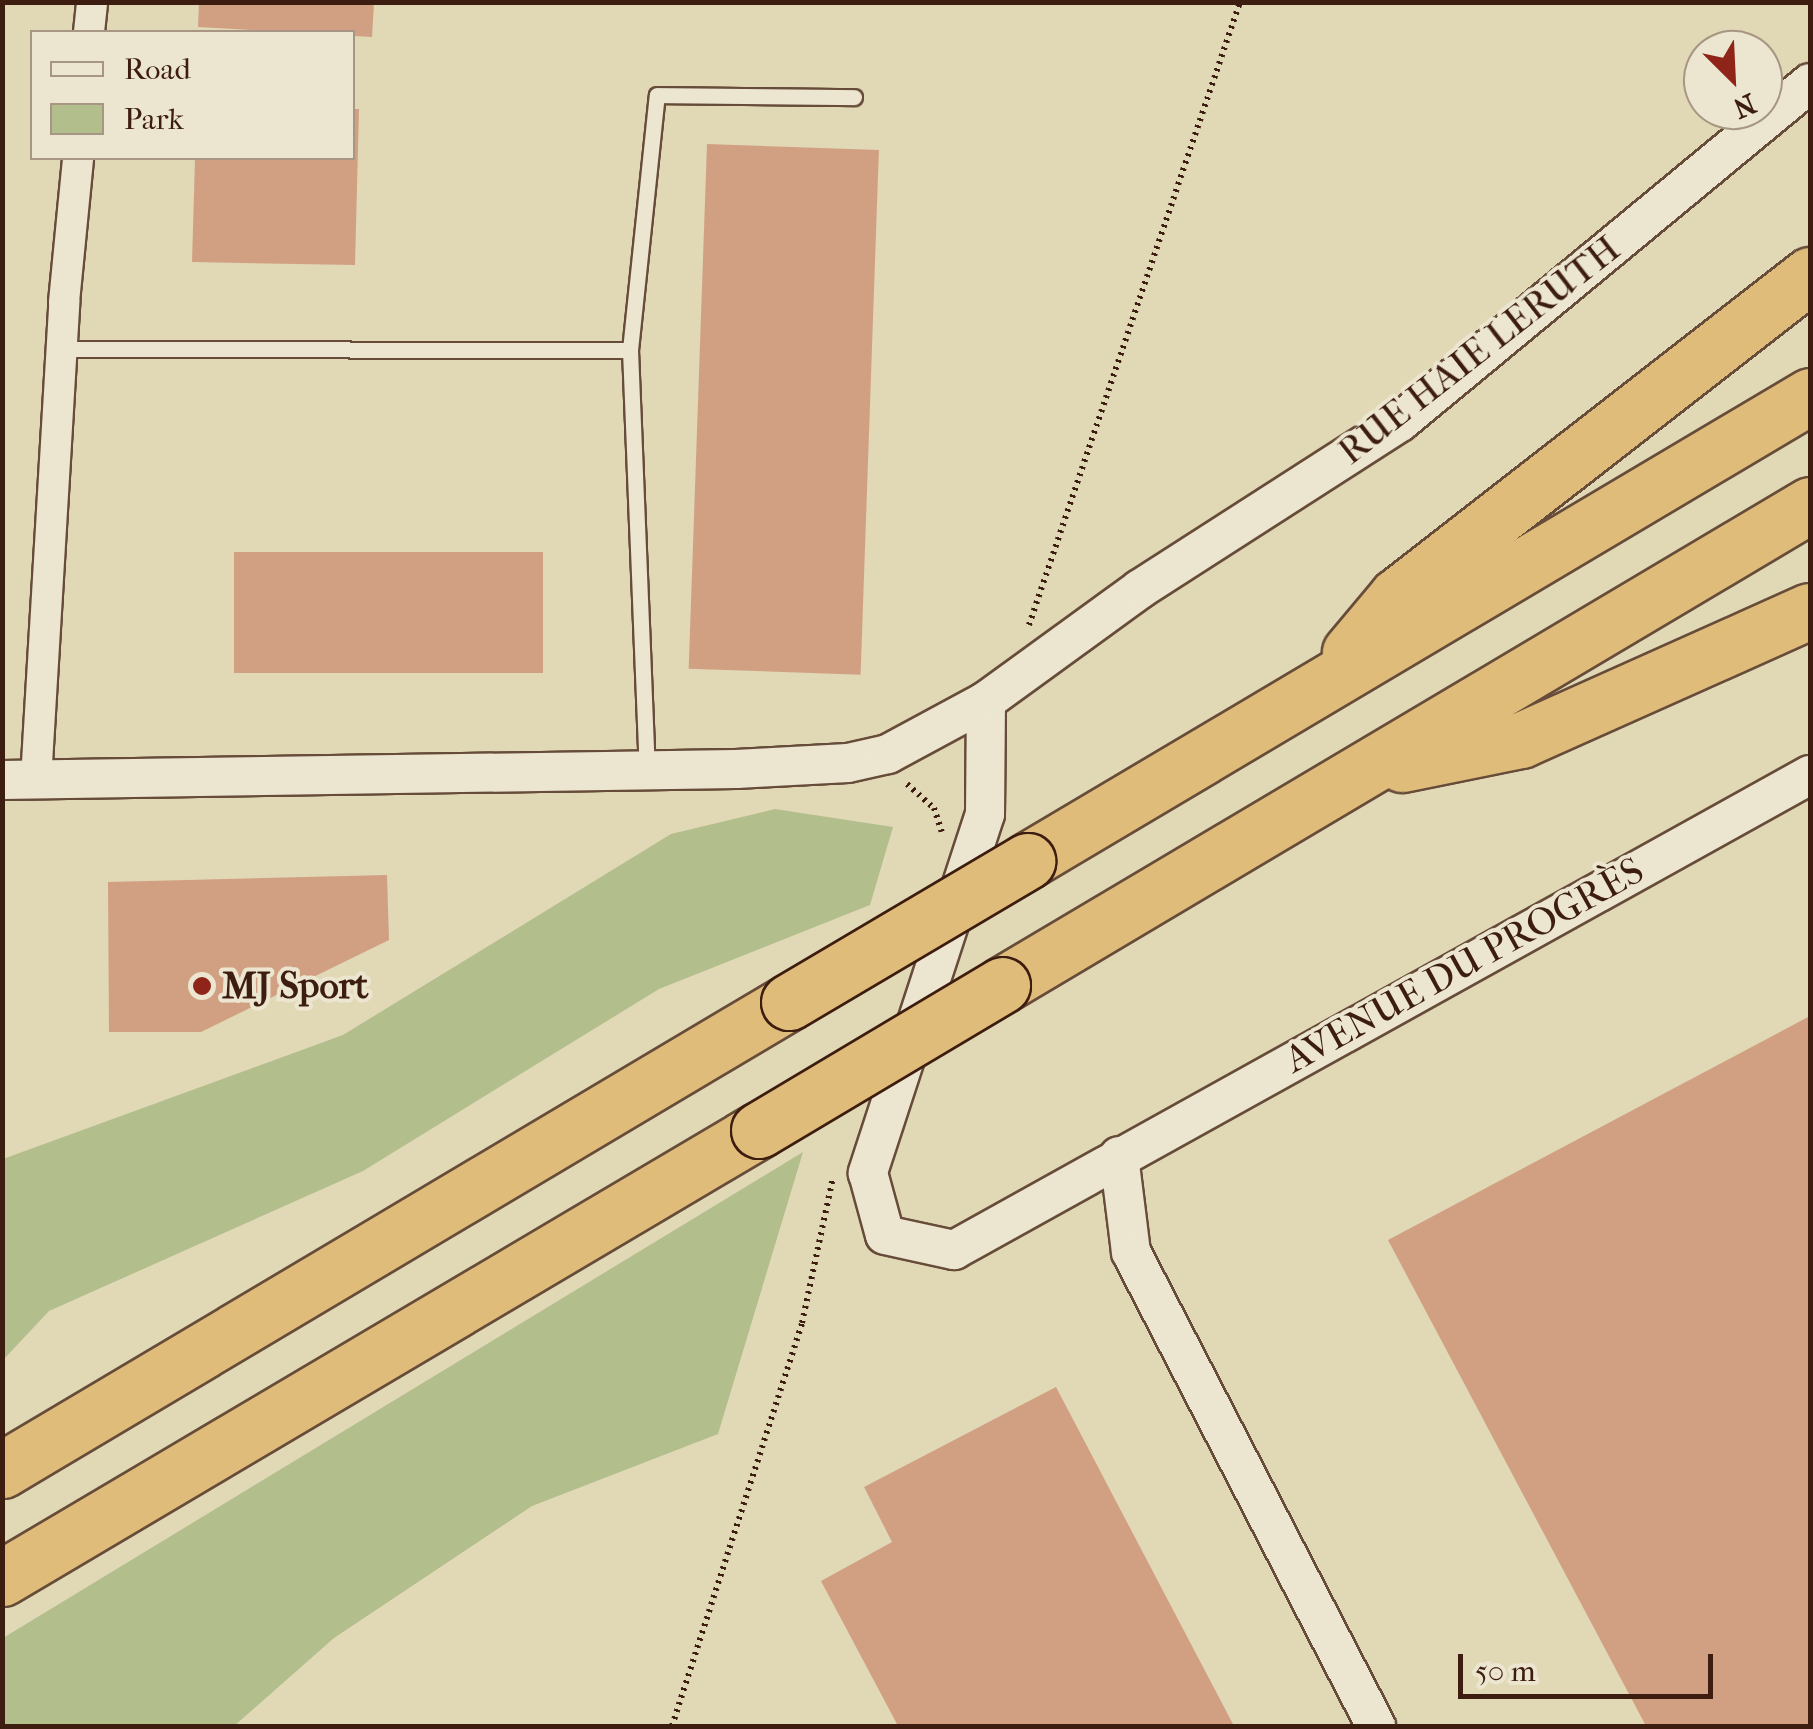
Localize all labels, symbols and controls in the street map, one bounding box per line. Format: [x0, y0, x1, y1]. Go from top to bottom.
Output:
legend [30, 30, 355, 160]
north arrow [1683, 30, 1783, 130]
text: Road [124, 52, 191, 87]
text: N [1728, 87, 1761, 125]
text: Park [124, 102, 184, 137]
street label: RUE HAIE LERUTH [1329, 226, 1629, 474]
street label: AVENUE DU PROGRÈS [1277, 847, 1651, 1083]
place label: MJ Sport [222, 963, 368, 1009]
marker: MJ Sport [191, 975, 213, 997]
scale bar [1463, 1634, 1718, 1696]
text: 50 m [1475, 1654, 1536, 1689]

